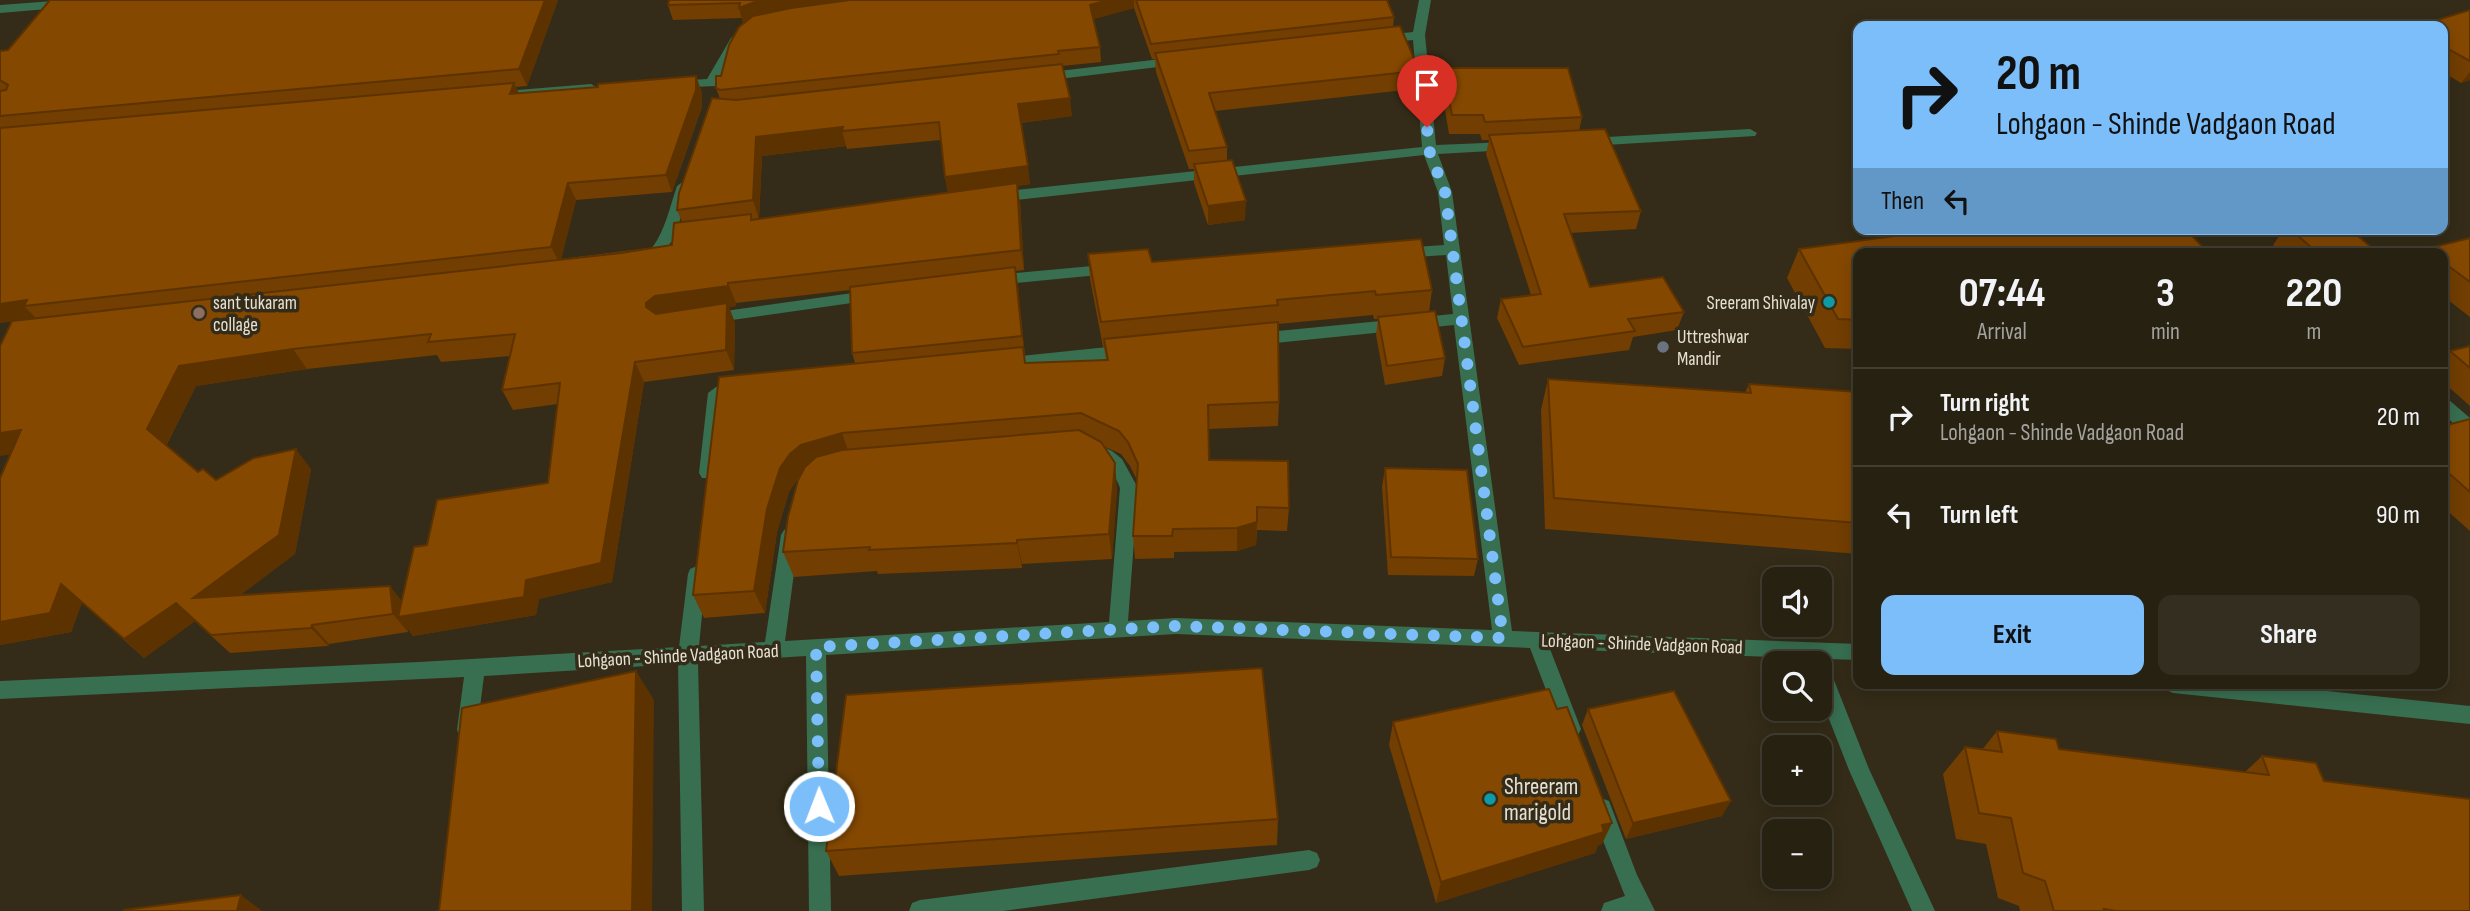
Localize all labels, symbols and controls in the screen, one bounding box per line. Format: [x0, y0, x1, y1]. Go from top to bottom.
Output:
text: 20 m [1996, 45, 2081, 104]
icon: right [1881, 49, 1972, 140]
pin [1397, 55, 1457, 127]
icon: arrive [1408, 66, 1446, 104]
text: Lohgaon - Shinde Vadgaon Road [1996, 105, 2336, 144]
icon: left [1938, 182, 1976, 220]
text: Then [1881, 186, 1924, 217]
text: 07:44 [1959, 268, 2045, 319]
text: 3 [2156, 268, 2175, 319]
text: 220 [2286, 268, 2342, 319]
place label: sant tukaram collage [213, 292, 297, 337]
place label: Sreeram Shivalay [1707, 292, 1816, 315]
marker: Sreeram Shivalay [1821, 294, 1837, 310]
marker: sant tukaram collage [191, 305, 207, 321]
text: Arrival [1977, 318, 2027, 346]
text: min [2151, 318, 2180, 346]
text: m [2307, 318, 2321, 346]
place label: Uttreshwar Mandir [1677, 326, 1749, 371]
marker: Uttreshwar Mandir [1655, 339, 1671, 355]
text: Turn right [1940, 388, 2029, 419]
icon: right [1881, 398, 1919, 436]
text: 20 m [2377, 402, 2420, 433]
text: Lohgaon - Shinde Vadgaon Road [1940, 419, 2184, 447]
icon: left [1881, 496, 1919, 534]
text: Turn left [1940, 500, 2018, 531]
text: 90 m [2376, 500, 2420, 531]
map controls [1762, 567, 1832, 889]
button: sound [1762, 567, 1832, 637]
button: Exit [1881, 595, 2144, 675]
button: Share [2158, 595, 2420, 675]
street label: Lohgaon - Shinde Vadgaon Road [1541, 629, 1743, 660]
street label: Lohgaon - Shinde Vadgaon Road [577, 640, 779, 673]
button: search [1762, 651, 1832, 721]
button: + [1762, 735, 1832, 805]
position arrow [782, 769, 856, 843]
place label: Shreeram marigold [1504, 773, 1578, 827]
marker: Shreeram marigold [1482, 791, 1498, 807]
button: − [1762, 819, 1832, 889]

